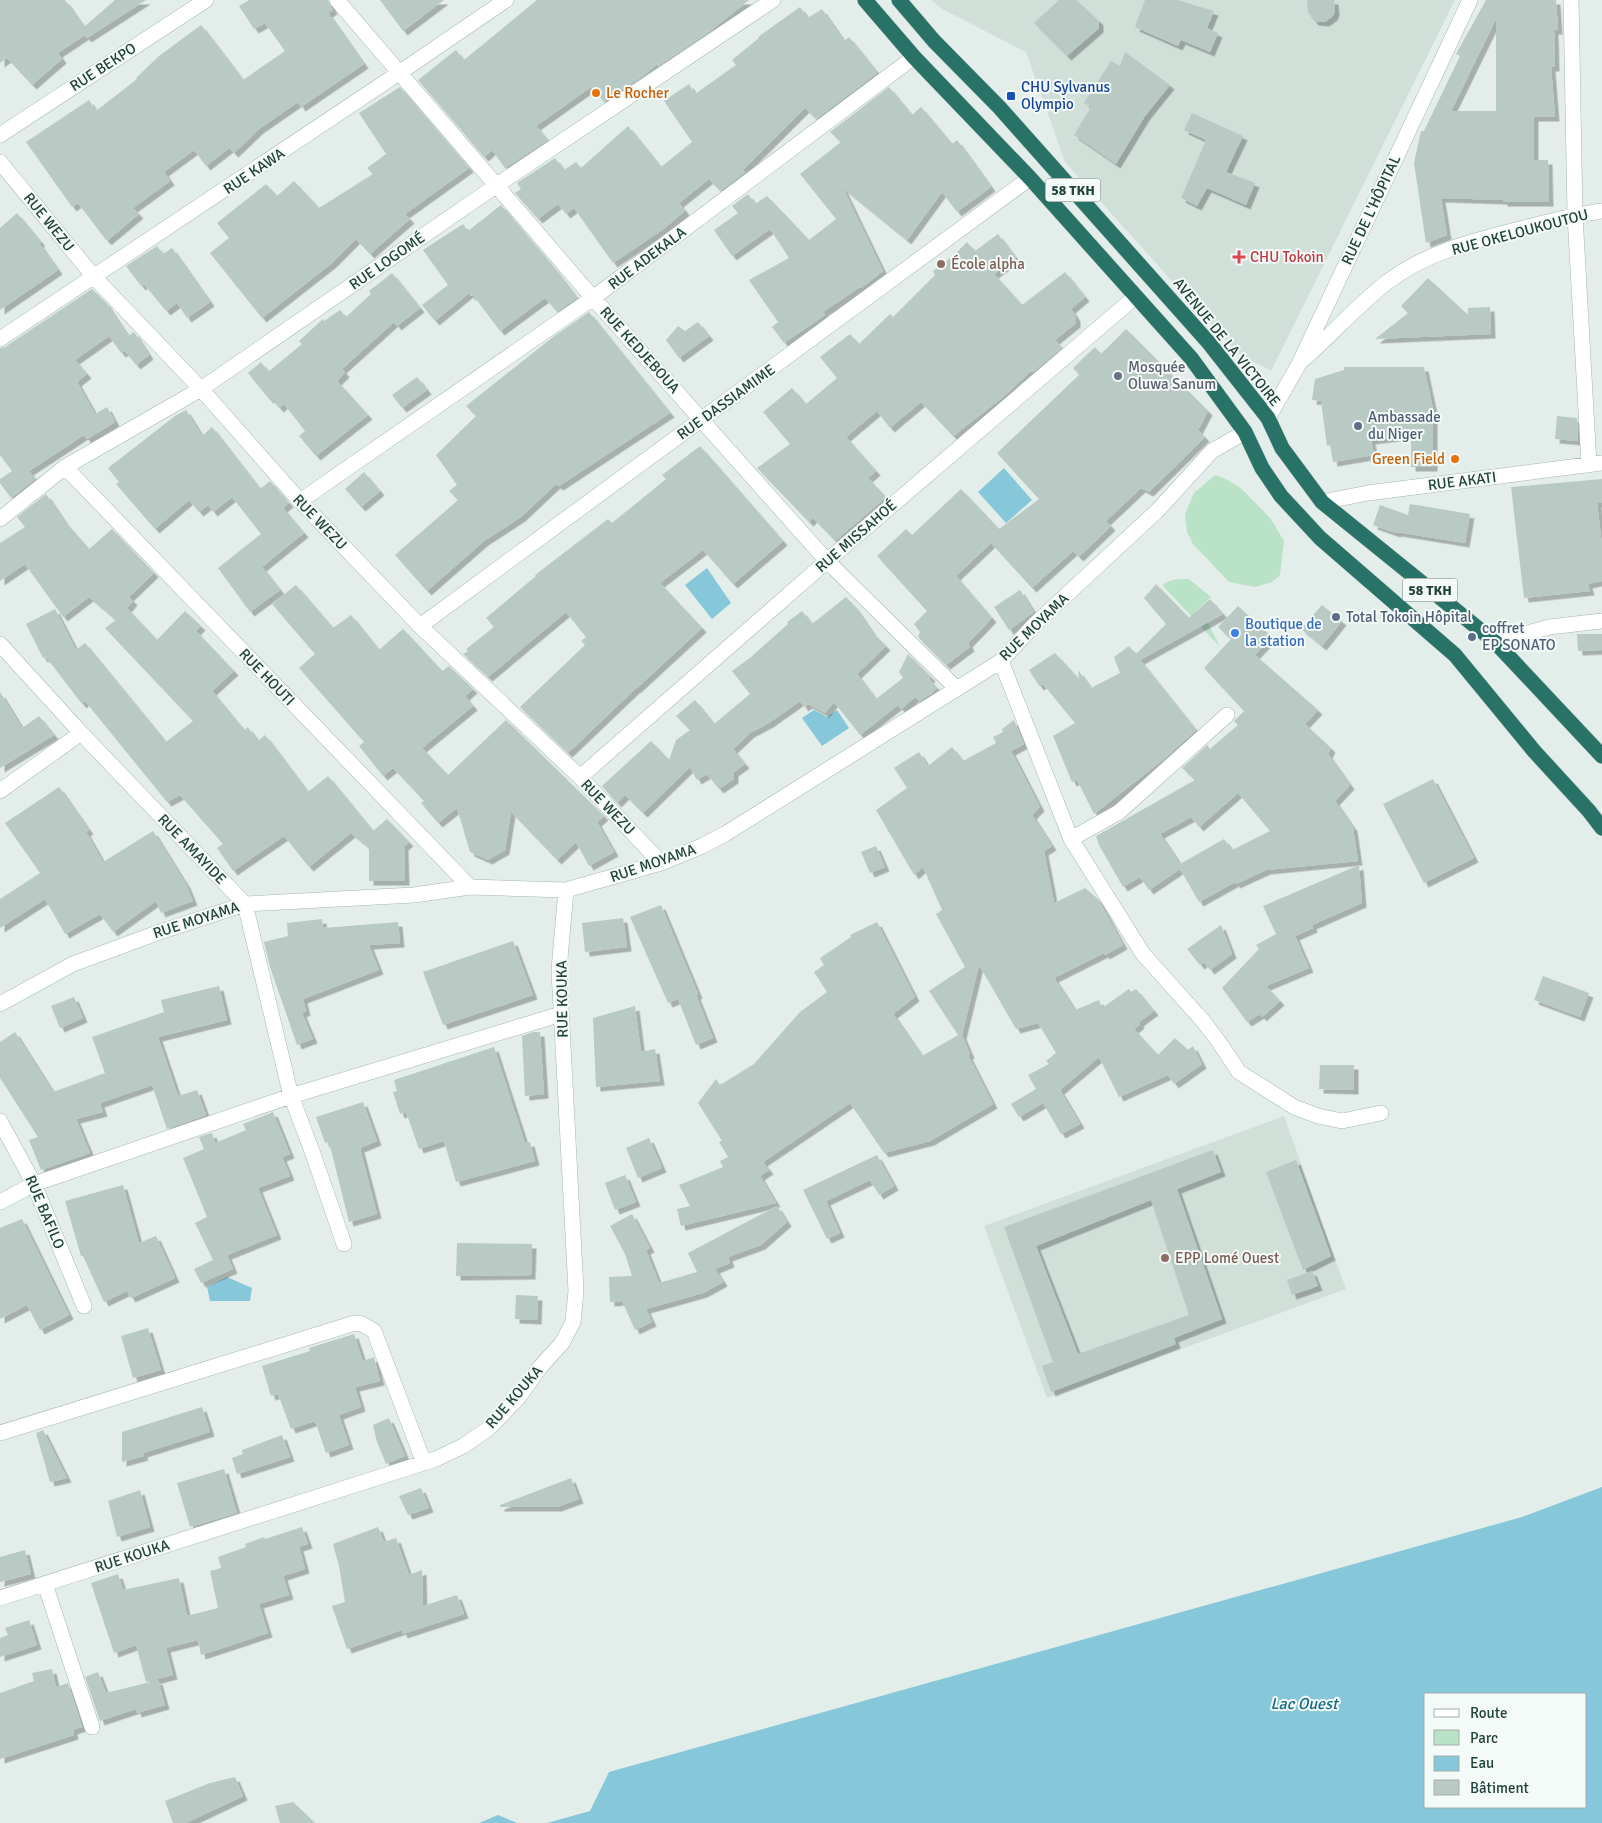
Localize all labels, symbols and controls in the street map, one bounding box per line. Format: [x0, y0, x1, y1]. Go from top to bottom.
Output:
street label: RUE BEKPO [66, 39, 140, 95]
place label: CHU Sylvanus Olympio [1021, 78, 1111, 113]
place label: Le Rocher [606, 84, 670, 102]
marker: Le Rocher [590, 87, 602, 99]
marker: CHU Sylvanus Olympio [1005, 90, 1017, 102]
street label: RUE KAWA [220, 144, 288, 198]
street label: RUE DE L'HÔPITAL [1337, 152, 1404, 268]
road number: 58 TKH [1046, 178, 1100, 202]
street label: RUE WEZU [20, 189, 78, 255]
street label: RUE OKELOUKOUTOU [1450, 205, 1590, 259]
street label: RUE ADEKALA [604, 223, 690, 293]
street label: RUE LOGOMÉ [345, 228, 428, 294]
place label: CHU Tokoin [1250, 248, 1324, 266]
marker: CHU Tokoin [1232, 250, 1246, 264]
place label: École alpha [951, 254, 1025, 273]
marker: École alpha [935, 258, 947, 270]
street label: AVENUE DE LA VICTOIRE [1170, 274, 1284, 410]
street label: RUE KEDJEBOUA [596, 303, 684, 397]
place label: Mosquée Oluwa Sanum [1128, 358, 1216, 393]
street label: RUE DASSIAMIME [674, 360, 778, 444]
marker: Mosquée Oluwa Sanum [1112, 370, 1124, 382]
place label: Ambassade du Niger [1368, 408, 1441, 443]
marker: Ambassade du Niger [1352, 420, 1364, 432]
place label: Green Field [1372, 450, 1445, 468]
marker: Green Field [1449, 453, 1461, 465]
street label: RUE AKATI [1427, 468, 1497, 494]
street label: RUE WEZU [289, 490, 351, 554]
street label: RUE MISSAHOÉ [811, 495, 900, 576]
road number: 58 TKH [1402, 578, 1458, 602]
street label: RUE MOYAMA [996, 589, 1072, 665]
place label: Total Tokoin Hôpital [1346, 608, 1472, 626]
marker: Total Tokoin Hôpital [1330, 611, 1342, 623]
place label: Boutique de la station [1245, 615, 1322, 650]
place label: coffret EP SONATO [1482, 619, 1556, 654]
marker: Boutique de la station [1229, 627, 1241, 639]
marker: coffret EP SONATO [1466, 631, 1478, 643]
street label: RUE HOUTI [235, 645, 299, 709]
street label: RUE WEZU [577, 775, 639, 839]
street label: RUE AMAYIDE [154, 810, 230, 888]
street label: RUE MOYAMA [608, 840, 698, 886]
street label: RUE MOYAMA [151, 898, 241, 942]
street label: RUE KOUKA [552, 960, 572, 1038]
street label: RUE BAFILO [21, 1172, 69, 1252]
place label: EPP Lomé Ouest [1175, 1249, 1279, 1267]
marker: EPP Lomé Ouest [1159, 1252, 1171, 1264]
street label: RUE KOUKA [482, 1362, 546, 1432]
street label: RUE KOUKA [92, 1535, 172, 1577]
legend [1424, 1693, 1587, 1808]
water label: Lac Ouest [1270, 1694, 1340, 1714]
text: Route [1470, 1704, 1507, 1722]
text: Parc [1470, 1729, 1498, 1747]
text: Eau [1470, 1754, 1494, 1772]
text: Bâtiment [1470, 1779, 1529, 1797]

